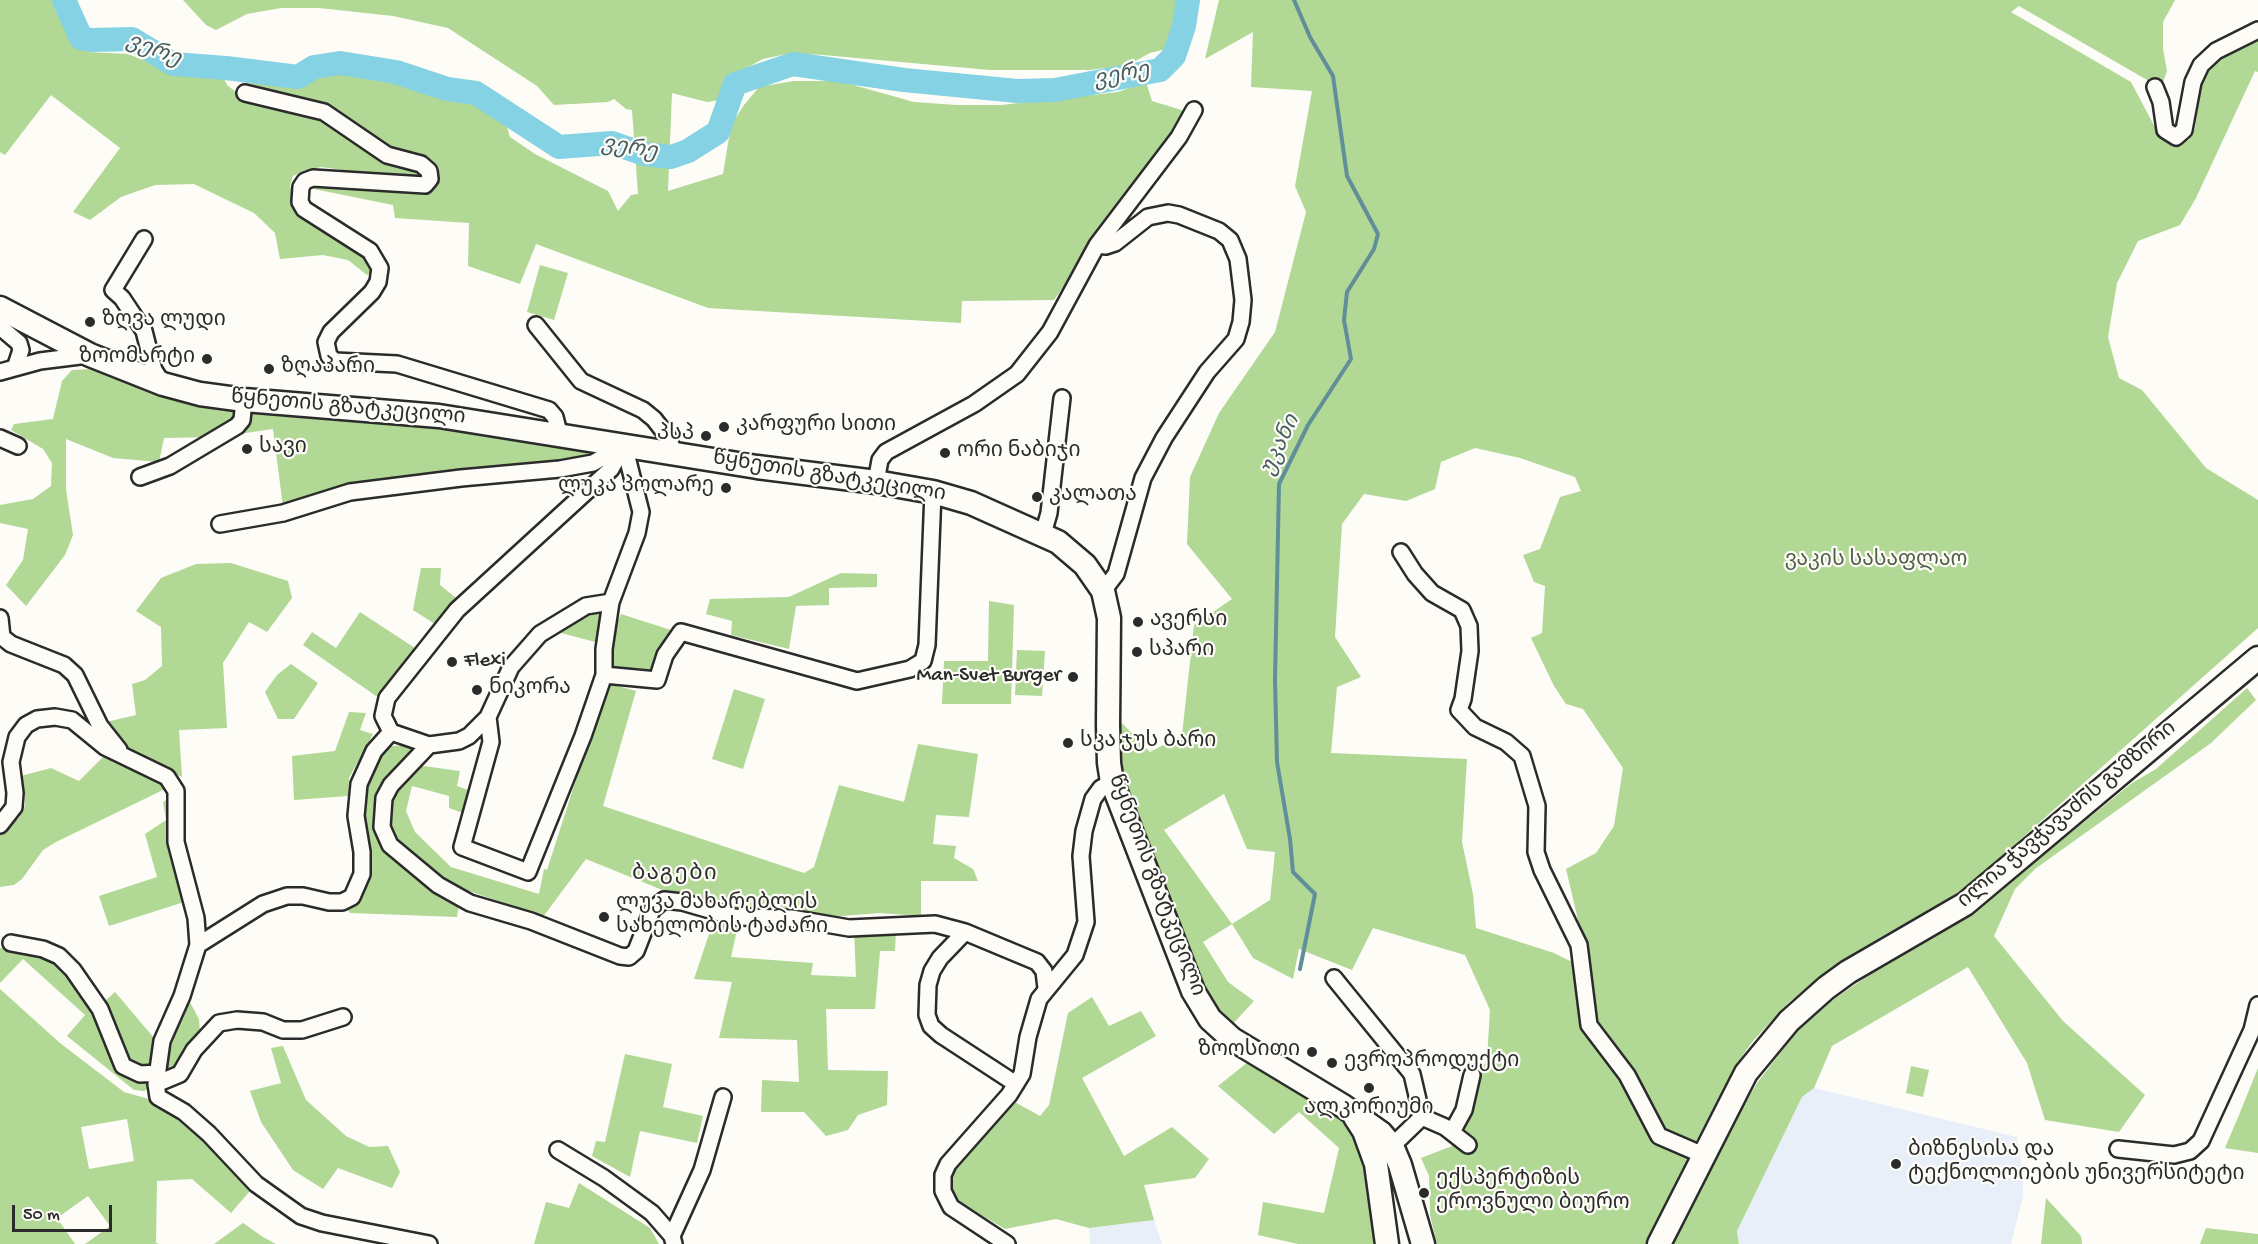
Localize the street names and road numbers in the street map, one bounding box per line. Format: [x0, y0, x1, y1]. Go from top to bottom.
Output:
street label: წყნეთის გზატკეცილი [230, 386, 466, 432]
street label: წყნეთის გზატკეცილი [711, 447, 947, 509]
street label: ილია ჭავჭავაძის გამზირი [1954, 717, 2182, 915]
street label: წყნეთის გზატკეცილი [1101, 772, 1209, 1000]

